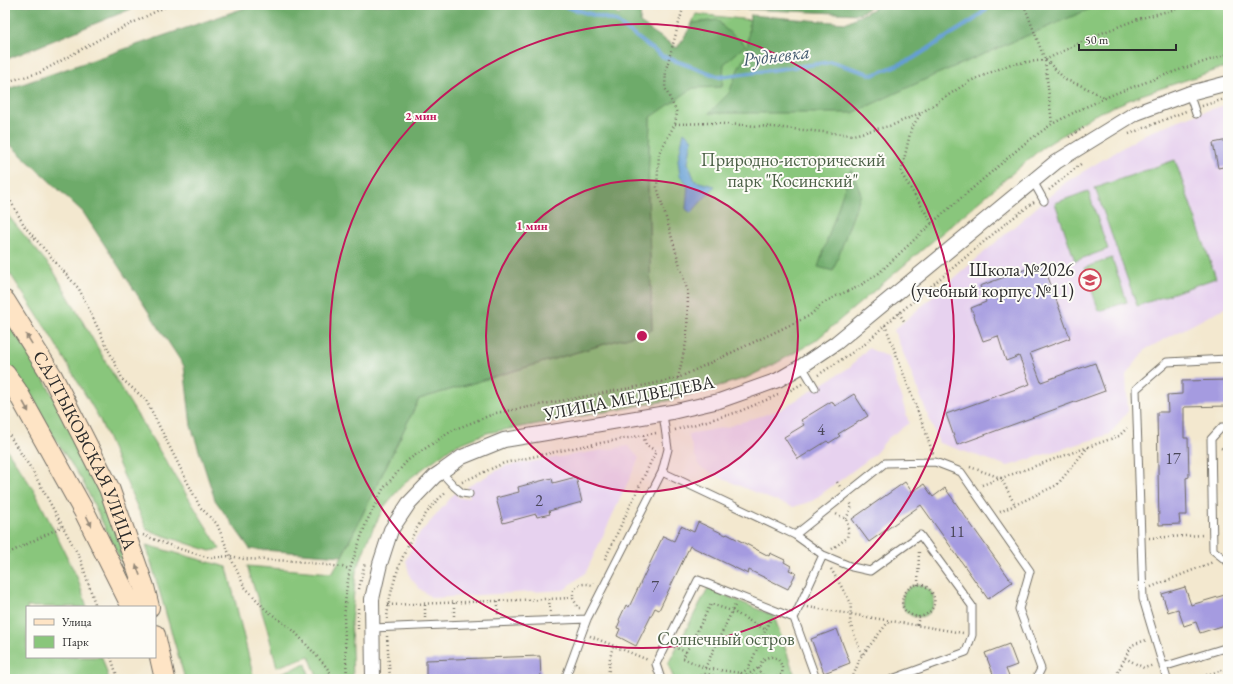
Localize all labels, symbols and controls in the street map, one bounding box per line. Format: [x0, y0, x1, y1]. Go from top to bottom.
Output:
scale bar [1079, 26, 1176, 52]
text: 50 m [1085, 32, 1109, 48]
water label: Рудневка [741, 39, 811, 72]
text: 2 мин [405, 108, 437, 124]
park label: Природно-исторический парк "Косинский" [701, 148, 886, 192]
text: 1 мин [516, 218, 548, 234]
place label: Школа №2026 (учебный корпус №11) [911, 258, 1074, 302]
school or university icon: Школа №2026 (учебный корпус №11) [1077, 267, 1103, 293]
centre of rings [635, 329, 649, 343]
one-way arrow [25, 333, 32, 345]
street label: САЛТЫКОВСКАЯ УЛИЦА [28, 346, 142, 553]
street label: УЛИЦА МЕДВЕДЕВА [541, 370, 717, 426]
one-way arrow [23, 401, 29, 413]
house number: 4 [817, 419, 825, 440]
house number: 17 [1165, 448, 1181, 469]
house number: 2 [535, 490, 543, 511]
one-way arrow [86, 515, 92, 527]
house number: 11 [949, 521, 965, 542]
one-way arrow [135, 563, 141, 575]
house number: 7 [651, 576, 659, 597]
legend [26, 606, 156, 658]
text: Улица [61, 614, 92, 630]
park label: Солнечный остров [657, 627, 795, 650]
text: Парк [62, 634, 89, 650]

